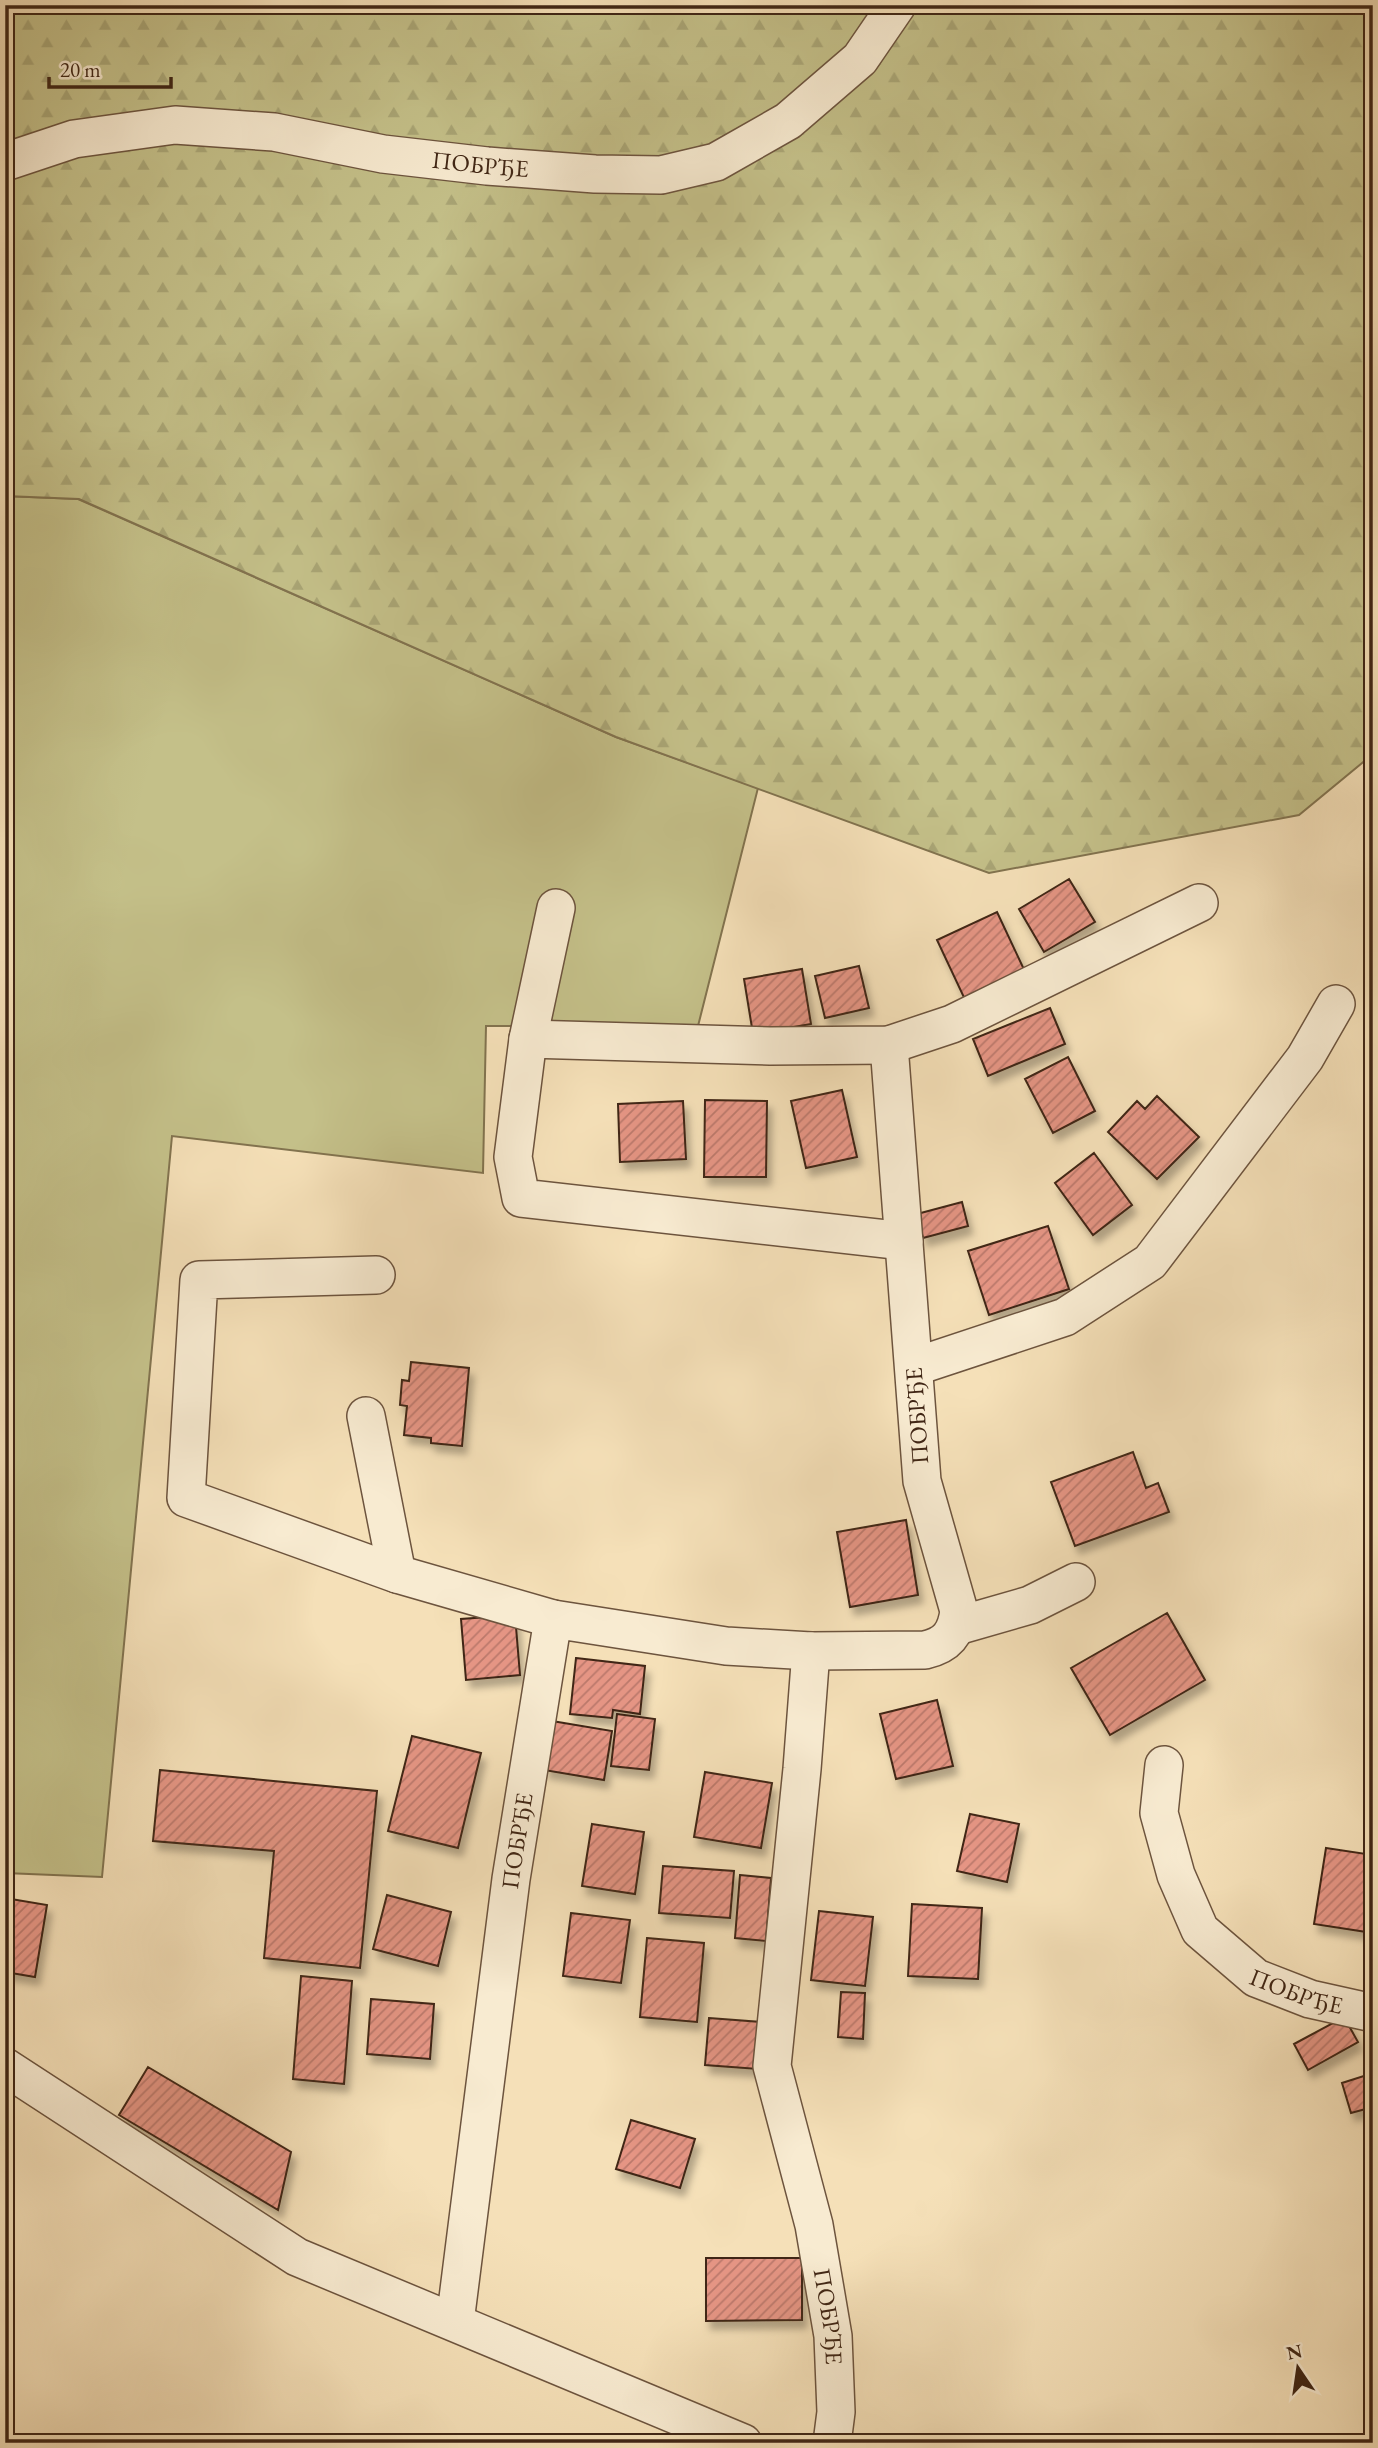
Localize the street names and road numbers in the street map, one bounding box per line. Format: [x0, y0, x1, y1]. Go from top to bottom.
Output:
street label: ПОБРЂЕ [430, 144, 530, 184]
street label: ПОБРЂЕ [898, 1367, 935, 1466]
street label: ПОБРЂЕ [494, 1791, 540, 1891]
street label: ПОБРЂЕ [1245, 1961, 1346, 2021]
street label: ПОБРЂЕ [807, 2266, 850, 2365]

